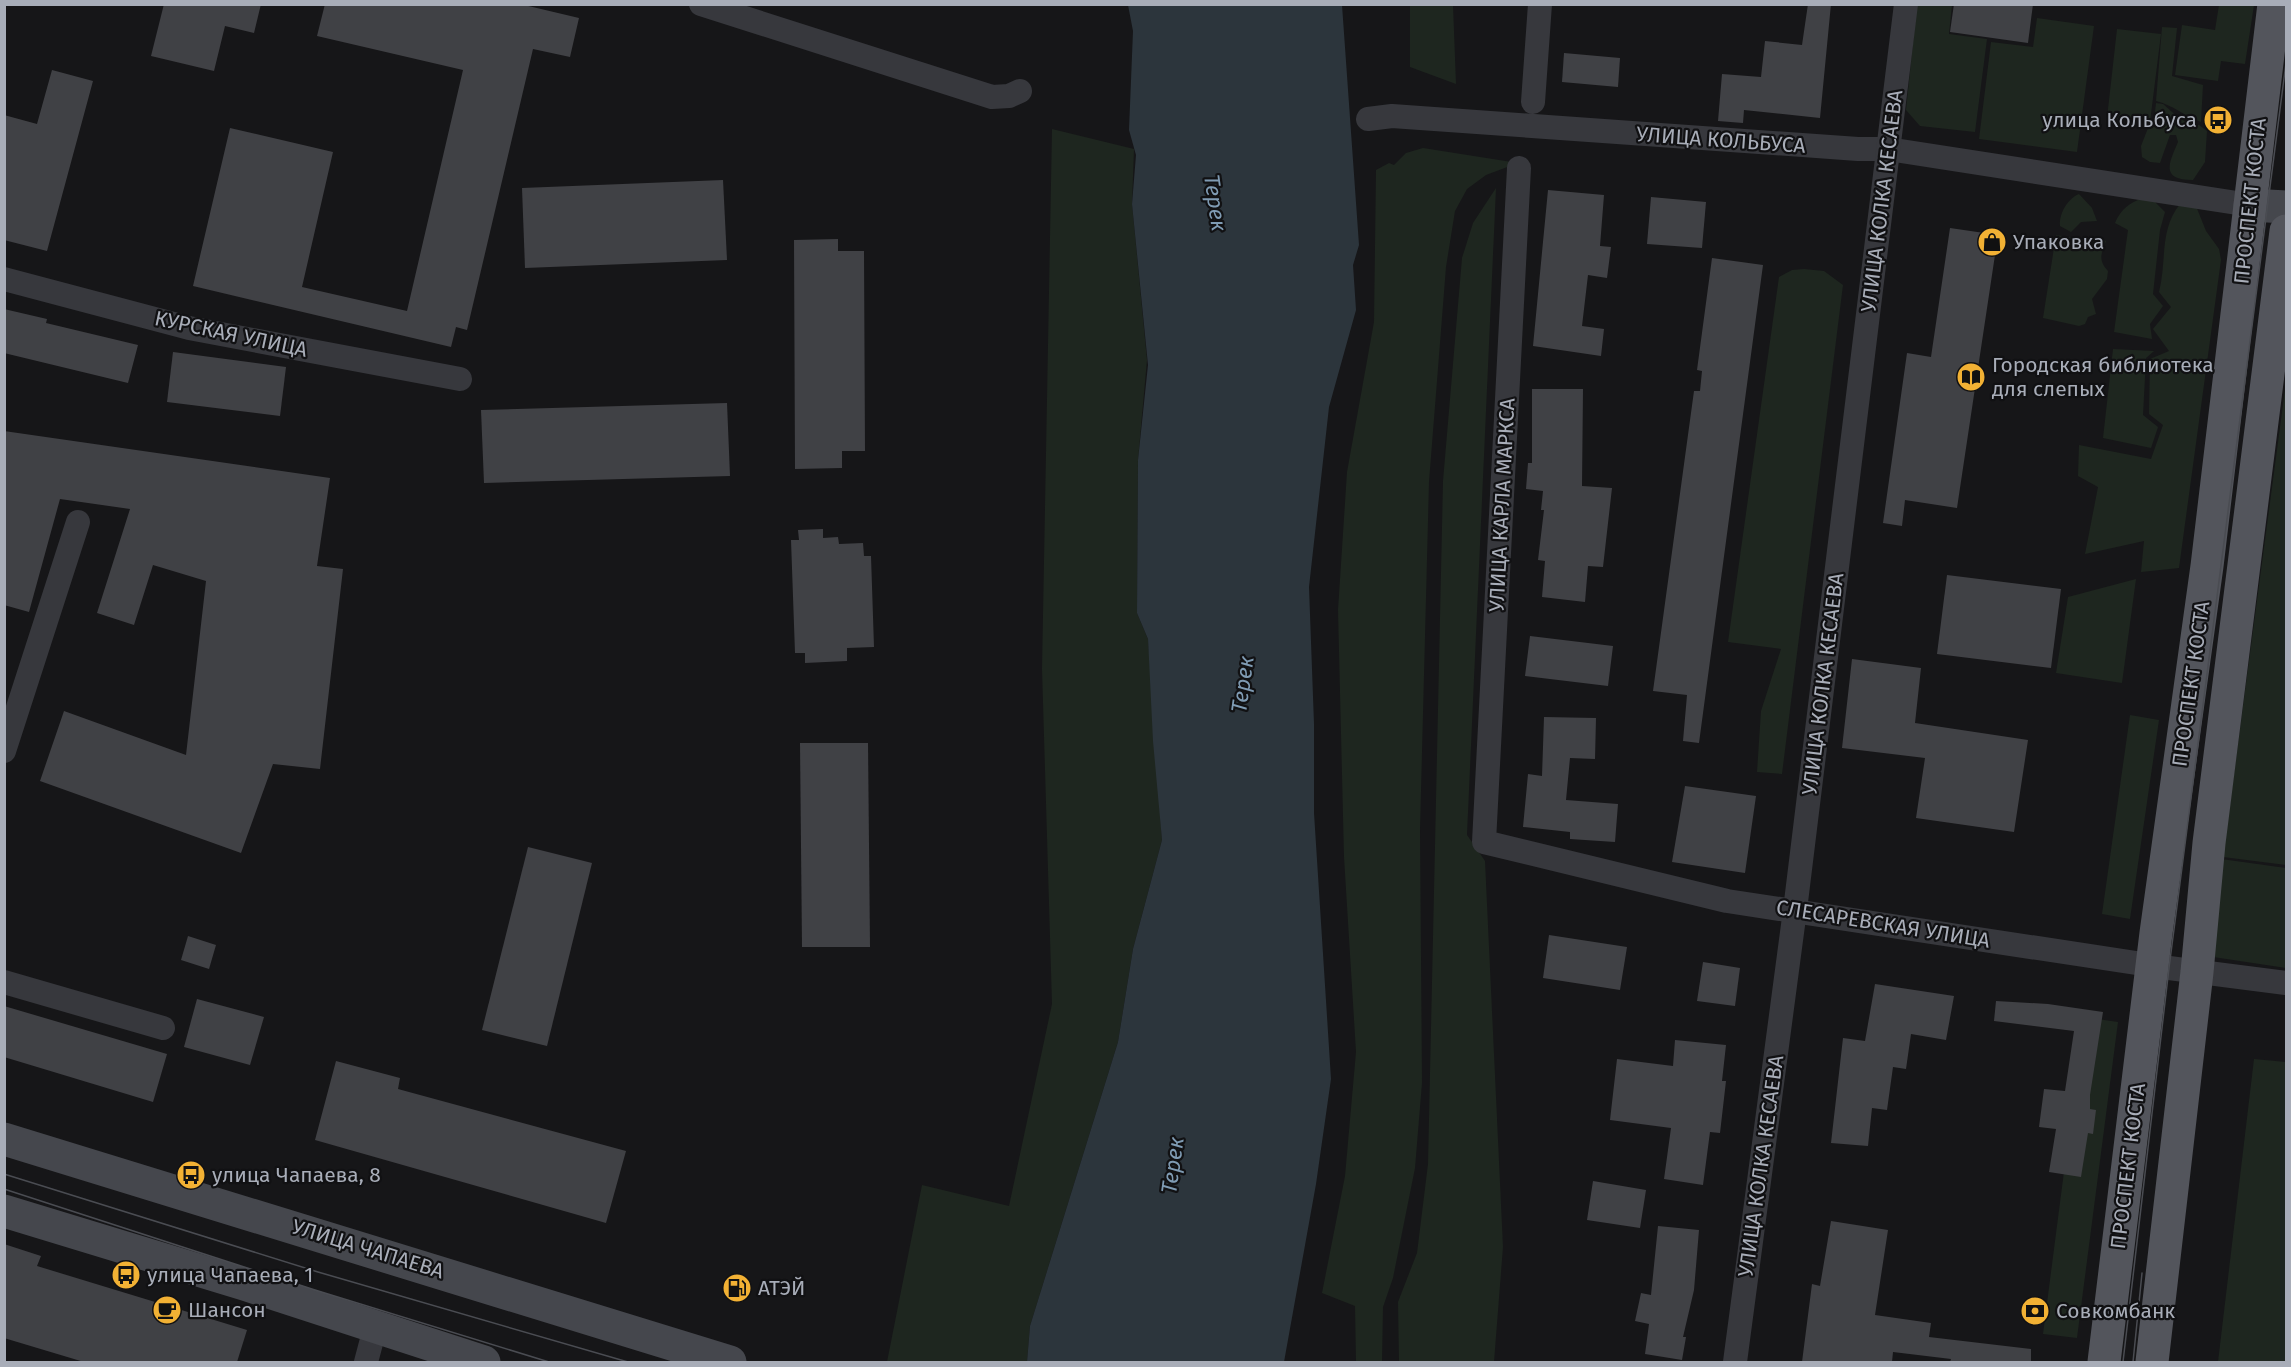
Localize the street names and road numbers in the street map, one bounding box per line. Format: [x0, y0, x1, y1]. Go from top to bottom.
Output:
street label: УЛИЦА КОЛКА КЕСАЕВА [1855, 88, 1909, 314]
street label: ПРОСПЕКТ КОСТА [2228, 117, 2272, 285]
street label: УЛИЦА КОЛЬБУСА [1636, 121, 1806, 159]
street label: КУРСКАЯ УЛИЦА [152, 305, 310, 363]
street label: УЛИЦА КАРЛА МАРКСА [1483, 398, 1521, 612]
street label: УЛИЦА КОЛКА КЕСАЕВА [1796, 571, 1850, 797]
street label: ПРОСПЕКТ КОСТА [2167, 600, 2215, 768]
street label: СЛЕСАРЕВСКАЯ УЛИЦА [1774, 894, 1992, 954]
street label: УЛИЦА КОЛКА КЕСАЕВА [1733, 1053, 1789, 1279]
street label: ПРОСПЕКТ КОСТА [2105, 1082, 2151, 1250]
street label: УЛИЦА ЧАПАЕВА [289, 1214, 447, 1284]

